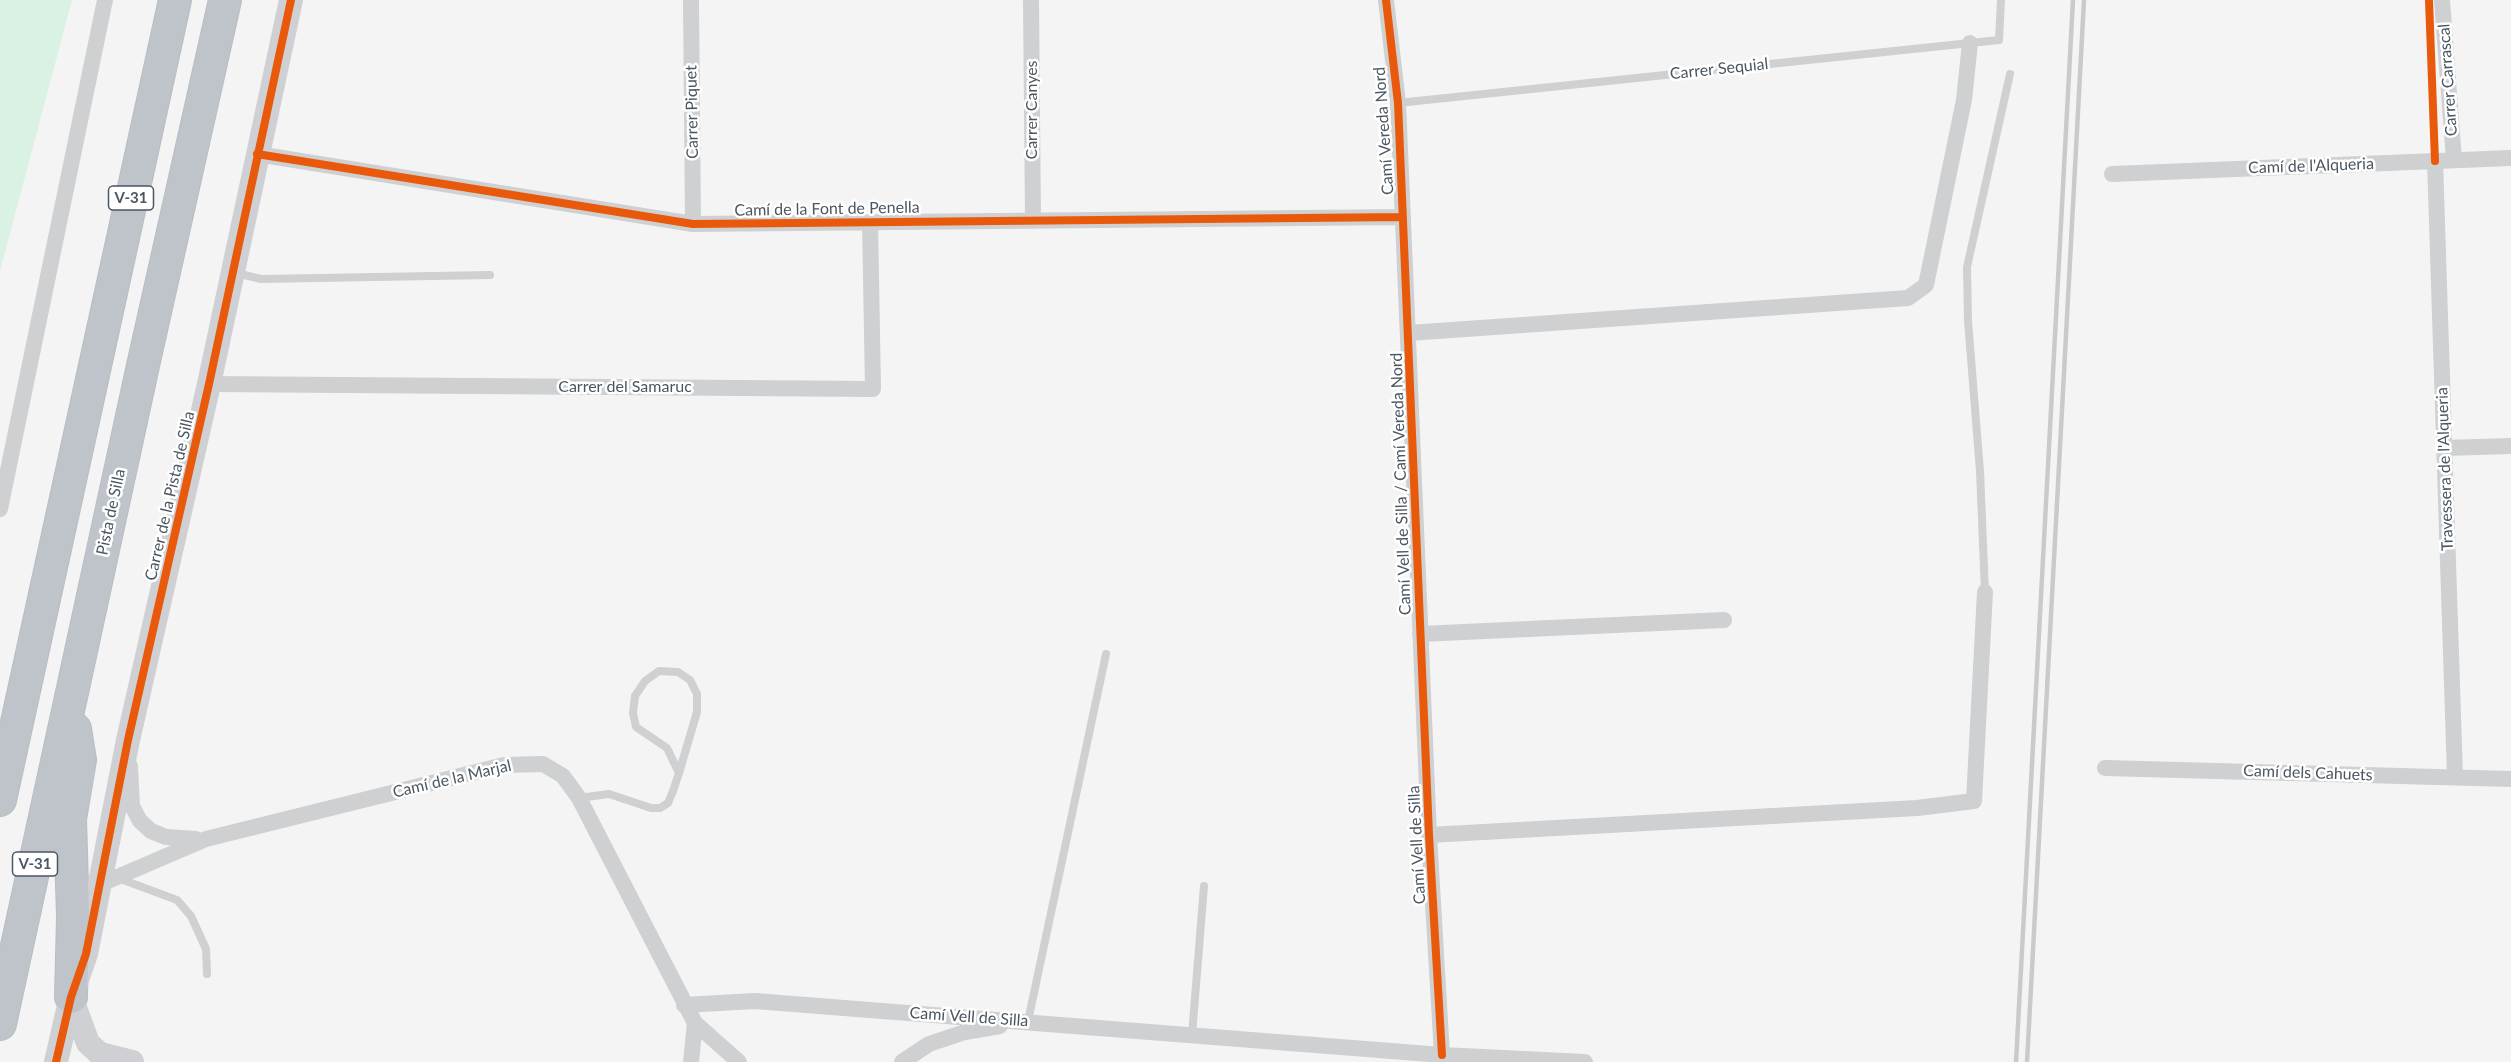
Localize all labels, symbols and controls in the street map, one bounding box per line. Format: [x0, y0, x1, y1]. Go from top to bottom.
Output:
street label: Carrer Carrascal [2434, 23, 2462, 137]
street label: Carrer Sequial [1669, 54, 1769, 84]
street label: Carrer Canyes [1022, 60, 1042, 160]
street label: Carrer Piquet [682, 65, 702, 159]
street label: Camí Vereda Nord [1370, 66, 1398, 196]
street label: Camí de l'Alqueria [2248, 154, 2374, 178]
road number: V-31 [108, 186, 154, 210]
street label: Camí de la Font de Penella [734, 198, 920, 220]
street label: Camí Vell de Silla / Camí Vereda Nord [1387, 352, 1415, 616]
street label: Carrer del Samaruc [558, 377, 692, 397]
street label: Travessera de l'Alqueria [2433, 387, 2457, 551]
street label: Carrer de la Pista de Silla [141, 409, 199, 583]
street label: Pista de Silla [93, 467, 129, 557]
street label: Camí de la Marjal [391, 756, 513, 802]
street label: Camí dels Cahuets [2243, 761, 2373, 785]
street label: Camí Vell de Silla [1404, 785, 1430, 905]
road number: V-31 [12, 852, 57, 876]
street label: Camí Vell de Silla [909, 1003, 1029, 1031]

